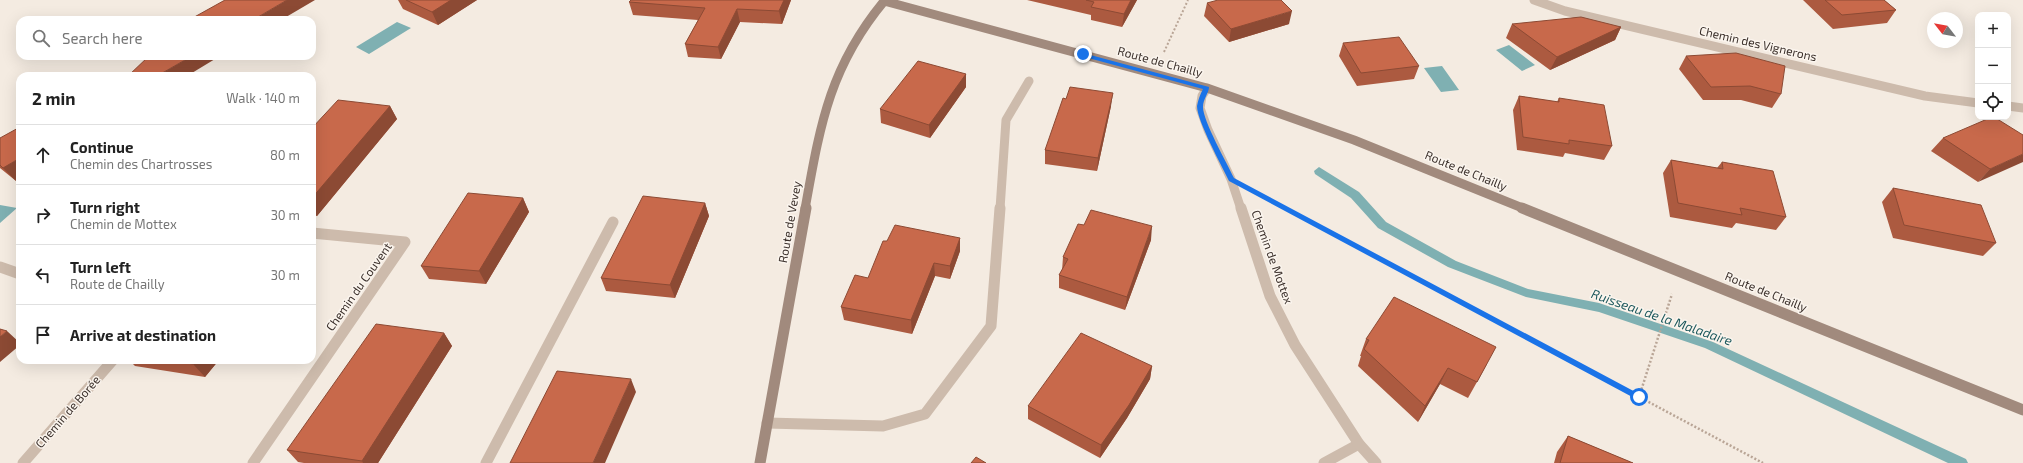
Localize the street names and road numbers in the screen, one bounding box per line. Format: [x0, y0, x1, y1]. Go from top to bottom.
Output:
street label: Chemin des Vignerons [1698, 23, 1818, 63]
street label: Route de Chailly [1116, 43, 1205, 79]
street label: Route de Chailly [1423, 147, 1510, 193]
street label: Route de Vevey [775, 179, 803, 264]
street label: Chemin de Mottex [1249, 208, 1297, 306]
street label: Chemin du Couvent [322, 239, 394, 333]
street label: Route de Chailly [1723, 268, 1810, 314]
street label: Chemin de Borée [32, 372, 102, 450]

